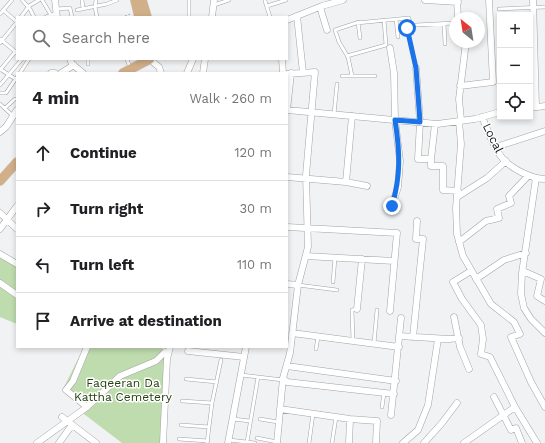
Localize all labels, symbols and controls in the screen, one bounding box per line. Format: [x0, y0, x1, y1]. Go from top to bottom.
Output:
north arrow [449, 12, 485, 48]
map controls [497, 12, 533, 120]
button: + [497, 12, 533, 48]
search box [16, 16, 288, 60]
route start [398, 19, 416, 37]
icon: search [30, 27, 52, 49]
text: Search here [62, 29, 150, 47]
button: − [497, 48, 533, 84]
button: locate [497, 84, 533, 120]
text: 4 min [32, 88, 79, 108]
text: Walk · 260 m [189, 91, 272, 106]
street label: Local [480, 121, 506, 155]
icon: ahead [32, 142, 54, 164]
text: Continue [70, 144, 137, 162]
text: 120 m [234, 145, 272, 160]
route end [383, 197, 401, 215]
icon: right [32, 198, 54, 220]
text: Turn right [70, 200, 143, 218]
text: 30 m [240, 201, 272, 216]
icon: left [32, 254, 54, 276]
text: Turn left [70, 256, 134, 274]
text: 110 m [237, 257, 272, 272]
icon: arrive [32, 310, 54, 332]
text: Arrive at destination [70, 312, 222, 330]
park label: Faqeeran Da Kattha Cemetery [74, 376, 173, 404]

